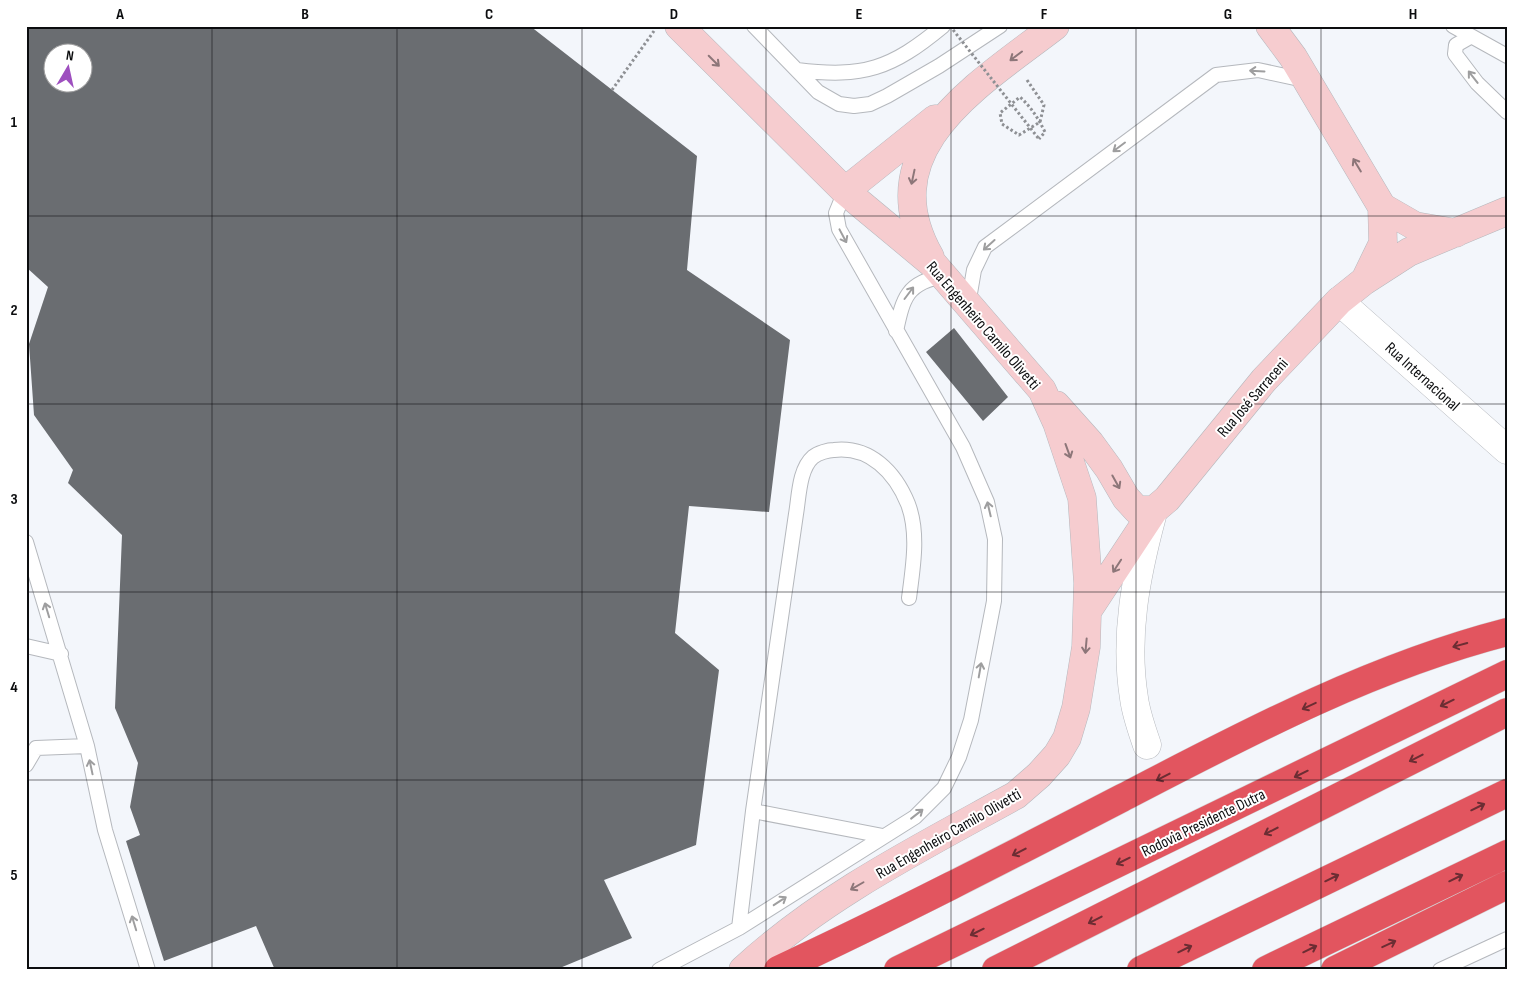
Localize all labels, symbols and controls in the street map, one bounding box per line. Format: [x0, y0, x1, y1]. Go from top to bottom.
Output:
text: A [115, 5, 124, 24]
text: B [301, 5, 309, 24]
text: C [485, 5, 493, 24]
text: D [670, 5, 678, 24]
text: E [856, 5, 863, 24]
text: F [1041, 5, 1048, 24]
text: G [1224, 5, 1232, 24]
text: H [1409, 5, 1417, 24]
north arrow [42, 42, 92, 92]
text: N [65, 47, 75, 65]
one-way arrow [1009, 51, 1023, 61]
one-way arrow [708, 54, 720, 67]
one-way arrow [1250, 67, 1266, 76]
one-way arrow [1467, 71, 1478, 84]
text: 1 [11, 113, 18, 132]
one-way arrow [1113, 142, 1126, 153]
one-way arrow [1351, 159, 1361, 173]
one-way arrow [908, 168, 918, 184]
one-way arrow [839, 228, 848, 243]
one-way arrow [983, 239, 996, 251]
street label: Rua Engenheiro Camilo Olivetti [922, 258, 1044, 394]
one-way arrow [903, 287, 914, 300]
text: 2 [10, 301, 18, 320]
street label: Rua Internacional [1381, 339, 1463, 416]
street label: Rua José Sarraceni [1214, 355, 1292, 441]
one-way arrow [1064, 442, 1073, 458]
one-way arrow [1112, 474, 1122, 488]
text: 3 [10, 490, 18, 509]
one-way arrow [984, 502, 993, 518]
one-way arrow [1112, 558, 1122, 572]
one-way arrow [42, 603, 52, 619]
one-way arrow [1081, 637, 1090, 653]
one-way arrow [1452, 640, 1468, 650]
one-way arrow [976, 662, 986, 678]
text: 4 [10, 678, 18, 697]
one-way arrow [1440, 699, 1455, 709]
one-way arrow [1302, 701, 1317, 711]
one-way arrow [1409, 753, 1424, 763]
one-way arrow [86, 759, 95, 775]
one-way arrow [1294, 770, 1309, 780]
one-way arrow [1156, 773, 1171, 782]
street label: Rua Engenheiro Camilo Olivetti [873, 785, 1025, 884]
street label: Rodovia Presidente Dutra [1139, 785, 1268, 861]
one-way arrow [1470, 802, 1485, 812]
one-way arrow [910, 809, 923, 820]
one-way arrow [1264, 827, 1279, 836]
one-way arrow [1012, 848, 1027, 857]
one-way arrow [1116, 856, 1131, 866]
text: 5 [10, 866, 18, 885]
one-way arrow [1324, 873, 1339, 882]
one-way arrow [1448, 873, 1463, 882]
one-way arrow [850, 881, 864, 891]
one-way arrow [772, 896, 786, 906]
one-way arrow [128, 916, 138, 932]
one-way arrow [1088, 916, 1103, 925]
one-way arrow [970, 927, 985, 937]
one-way arrow [1381, 938, 1396, 948]
one-way arrow [1177, 943, 1192, 953]
one-way arrow [1302, 943, 1317, 953]

